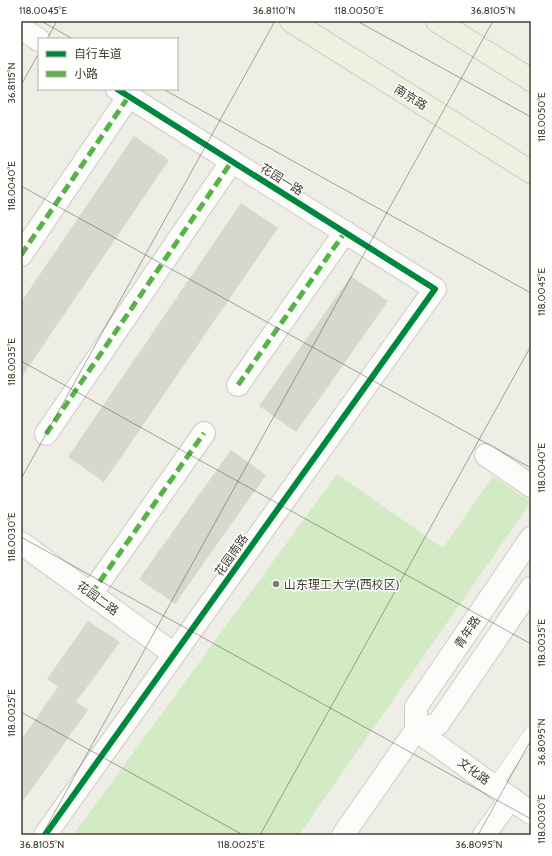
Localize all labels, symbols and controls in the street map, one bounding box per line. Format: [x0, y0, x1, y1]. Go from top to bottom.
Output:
text: 118.0045°E [19, 4, 68, 17]
text: 36.8110°N [253, 4, 295, 17]
text: 118.0050°E [334, 4, 384, 17]
text: 36.8105°N [471, 4, 515, 17]
legend [38, 38, 178, 90]
text: 自行车道 [74, 46, 122, 61]
text: 36.8115°N [5, 62, 18, 104]
text: 小路 [74, 66, 98, 81]
street label: 南京路 [392, 81, 430, 113]
text: 118.0050°E [535, 92, 548, 142]
street label: 花园一路 [258, 160, 306, 198]
text: 118.0040°E [5, 161, 18, 211]
text: 118.0045°E [535, 267, 548, 316]
text: 118.0035°E [5, 338, 18, 386]
text: 118.0040°E [535, 443, 548, 493]
text: 118.0030°E [5, 512, 18, 562]
street label: 花园南路 [211, 531, 251, 579]
place label: 山东理工大学(西校区) [284, 577, 400, 592]
street label: 花园二路 [74, 578, 122, 618]
marker: 山东理工大学(西校区) [271, 579, 281, 589]
street label: 青年路 [451, 613, 483, 651]
text: 118.0035°E [535, 619, 548, 667]
text: 118.0025°E [5, 689, 18, 737]
text: 36.8095°N [535, 718, 548, 766]
street label: 文化路 [455, 754, 493, 788]
text: 118.0030°E [535, 794, 548, 844]
text: 36.8105°N [20, 838, 64, 851]
text: 118.0025°E [217, 838, 265, 851]
text: 36.8095°N [455, 838, 503, 851]

